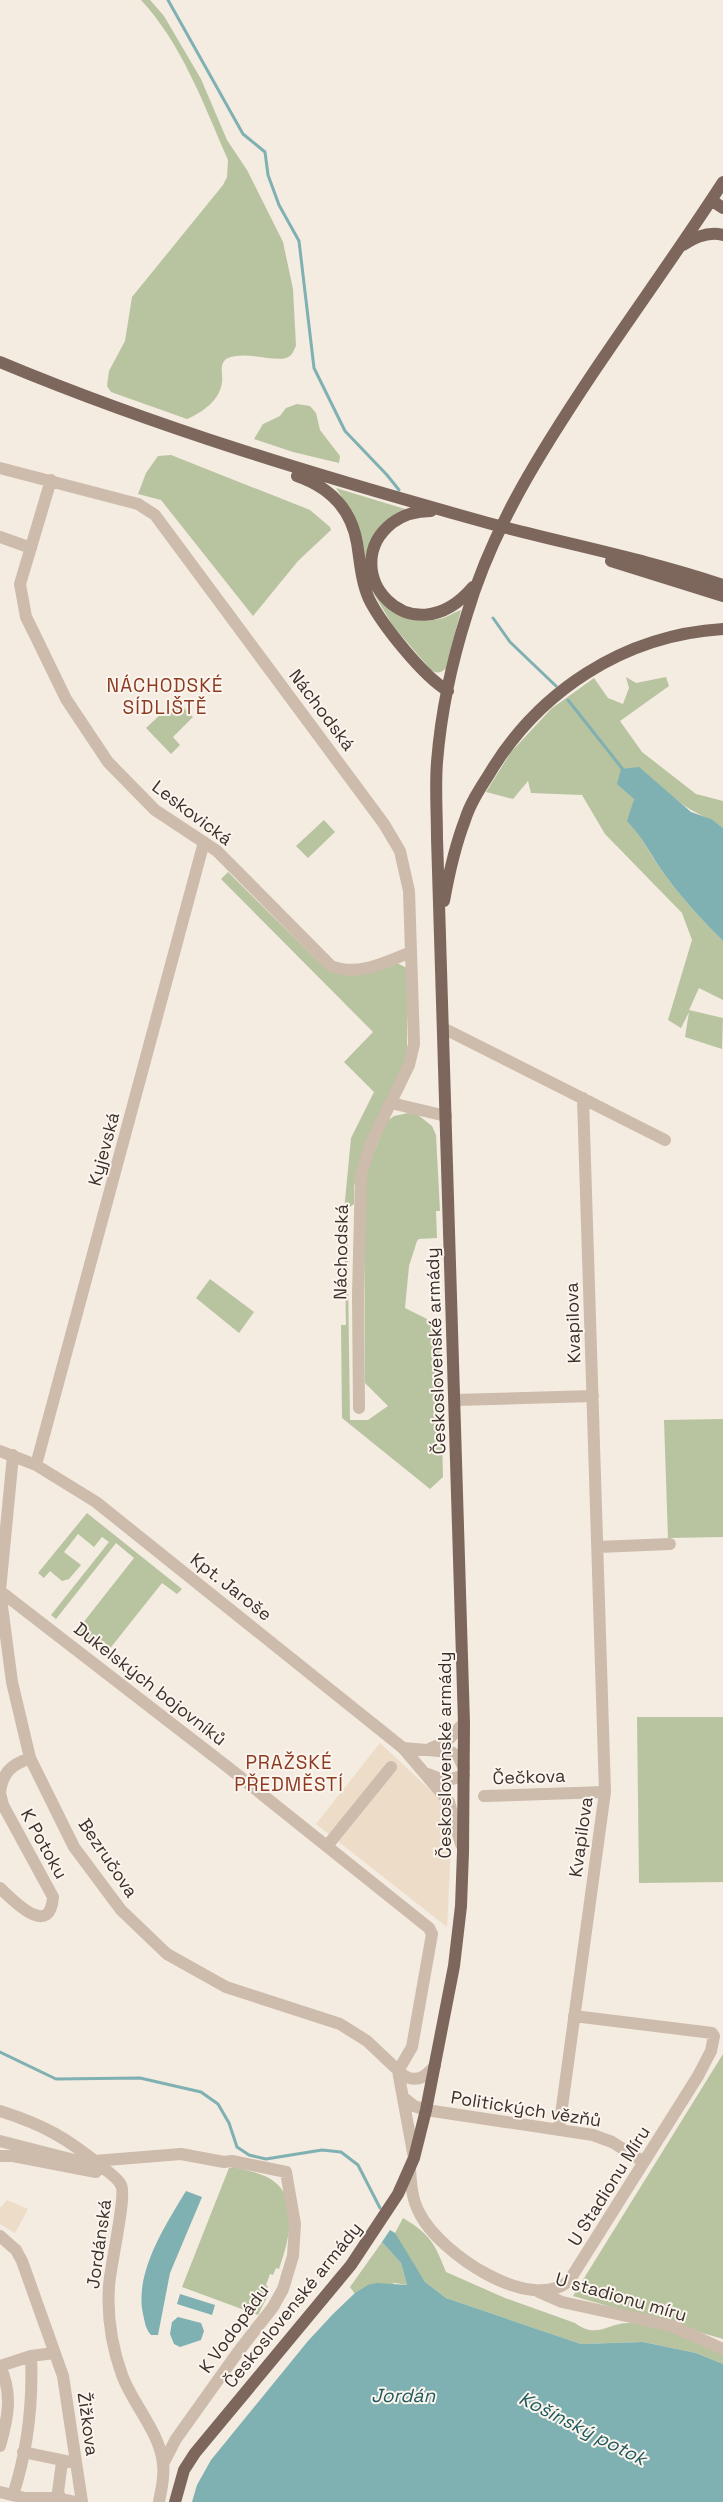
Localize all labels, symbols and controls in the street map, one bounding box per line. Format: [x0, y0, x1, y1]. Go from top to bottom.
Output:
street label: Náchodská [284, 664, 360, 755]
district label: NÁCHODSKÉ SÍDLIŠTĚ [107, 673, 223, 720]
street label: Leskovická [148, 775, 237, 850]
street label: Kyjevská [83, 1110, 124, 1188]
street label: Náchodská [328, 1204, 353, 1300]
street label: Československé armády [420, 1247, 451, 1455]
street label: Kvapilova [560, 1282, 585, 1364]
street label: Kpt. Jaroše [186, 1548, 277, 1626]
street label: Dukelských bojovníků [69, 1617, 231, 1750]
street label: Československé armády [433, 1651, 456, 1859]
district label: PRAŽSKÉ PŘEDMĚSTÍ [234, 1750, 344, 1797]
street label: Čečkova [492, 1764, 566, 1789]
street label: Kvapilova [563, 1795, 598, 1879]
street label: K Potoku [16, 1805, 73, 1883]
street label: Bezručova [74, 1814, 143, 1902]
street label: Politických vězňů [449, 2085, 603, 2132]
street label: U Stadionu Míru [562, 2121, 655, 2250]
street label: Jordánská [81, 2198, 116, 2290]
street label: Československé armády [219, 2217, 367, 2392]
street label: U stadionu míru [553, 2267, 689, 2326]
street label: K Vodopádu [194, 2280, 273, 2378]
water label: Jordán [371, 2383, 435, 2408]
water label: Košínský potok [515, 2386, 653, 2473]
street label: Žižkova [73, 2391, 104, 2457]

